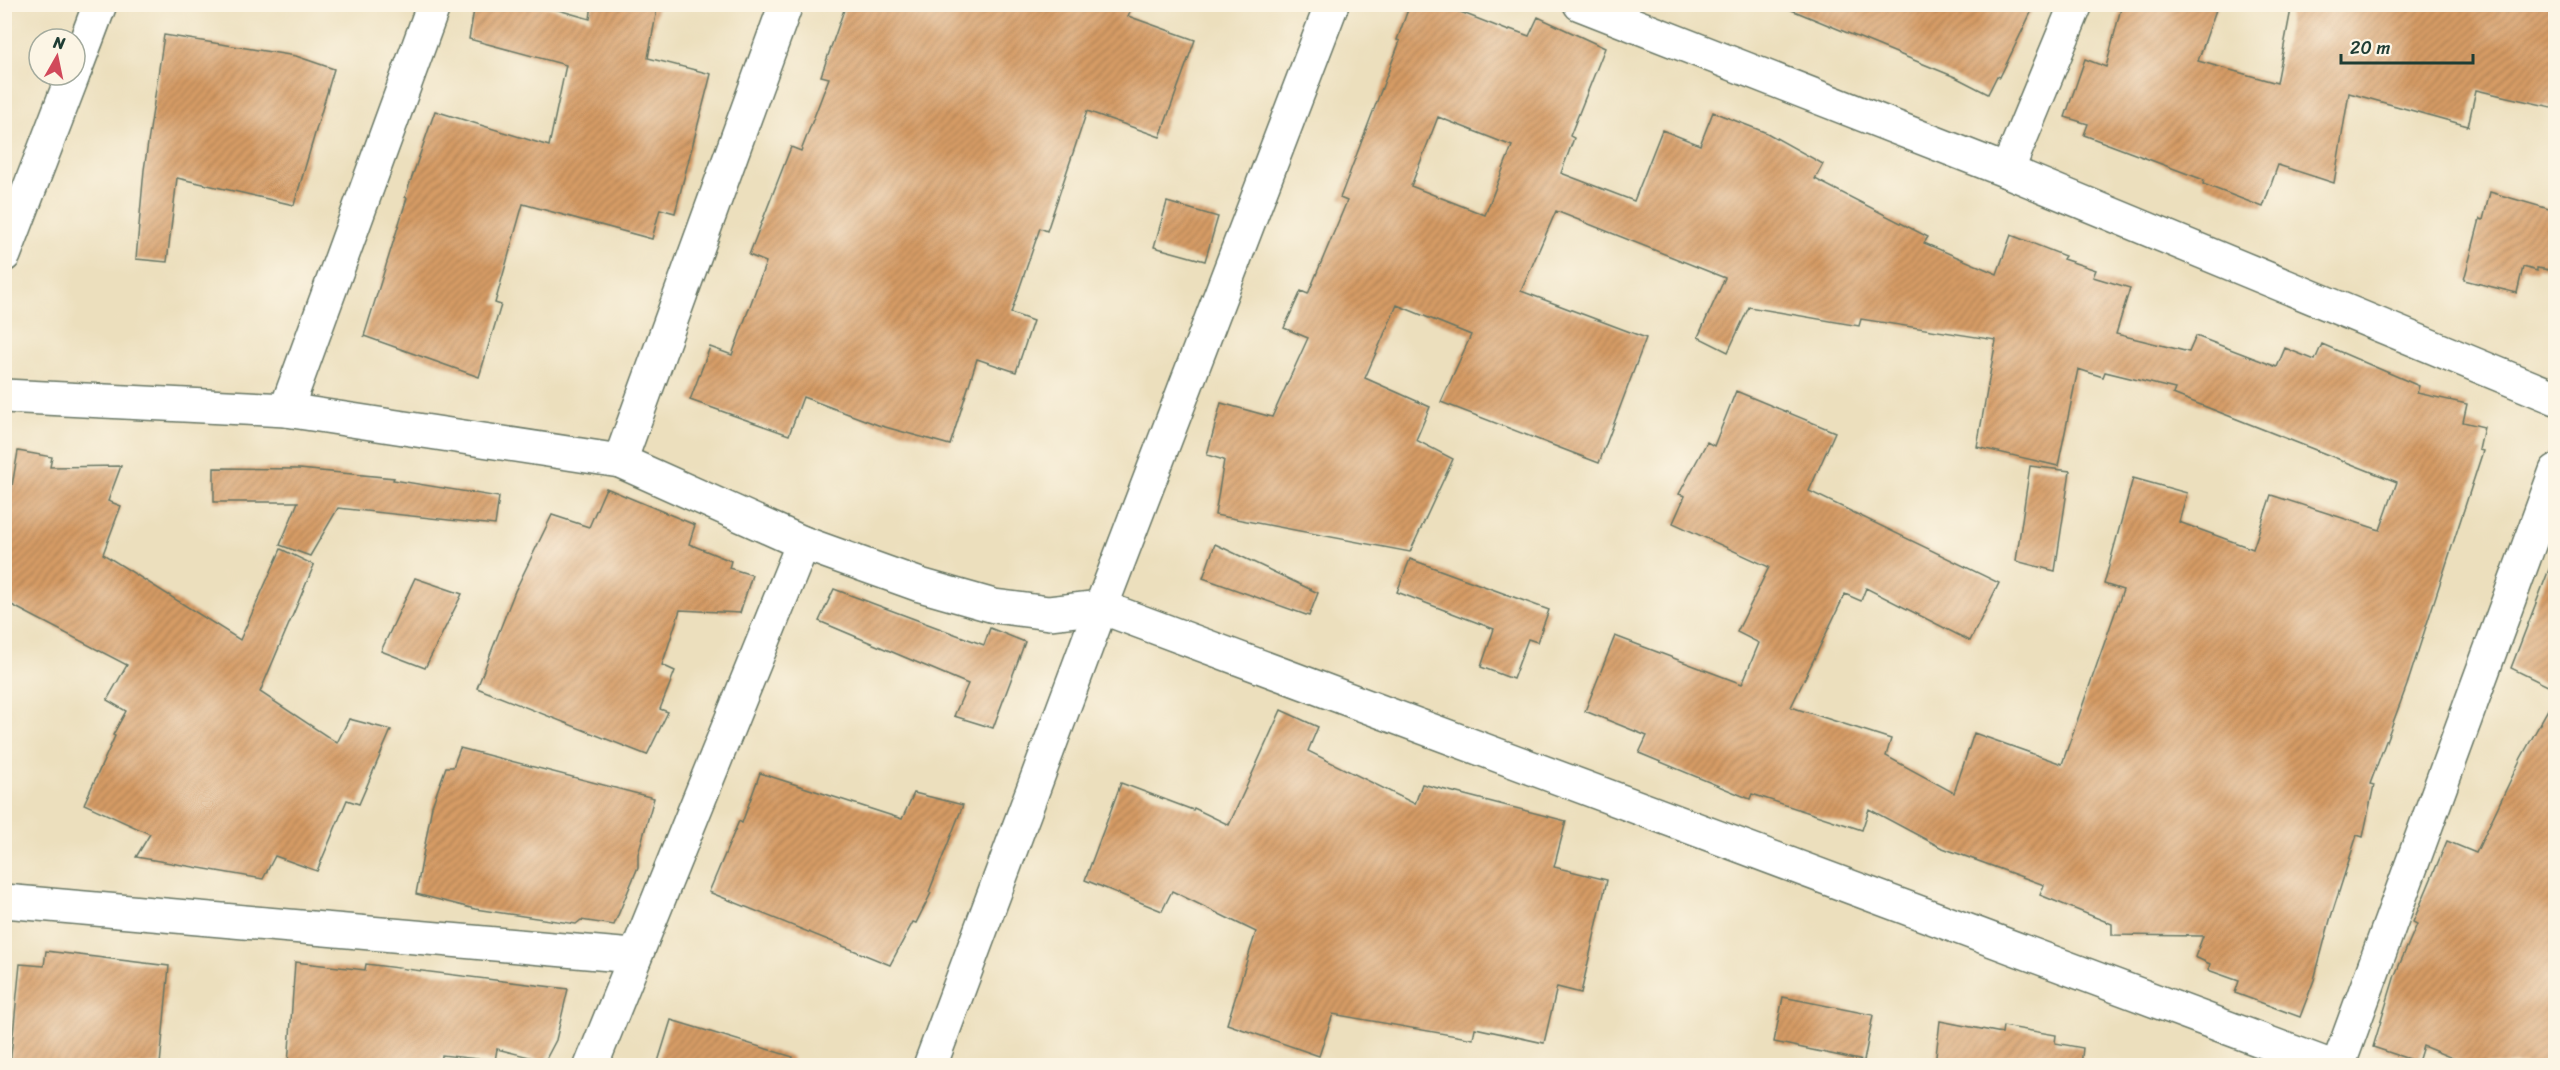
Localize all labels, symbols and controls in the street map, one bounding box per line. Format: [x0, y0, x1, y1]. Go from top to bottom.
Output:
north arrow [27, 27, 87, 87]
text: N [51, 27, 68, 58]
scale bar [2341, 27, 2473, 65]
text: 20 m [2350, 32, 2390, 64]

